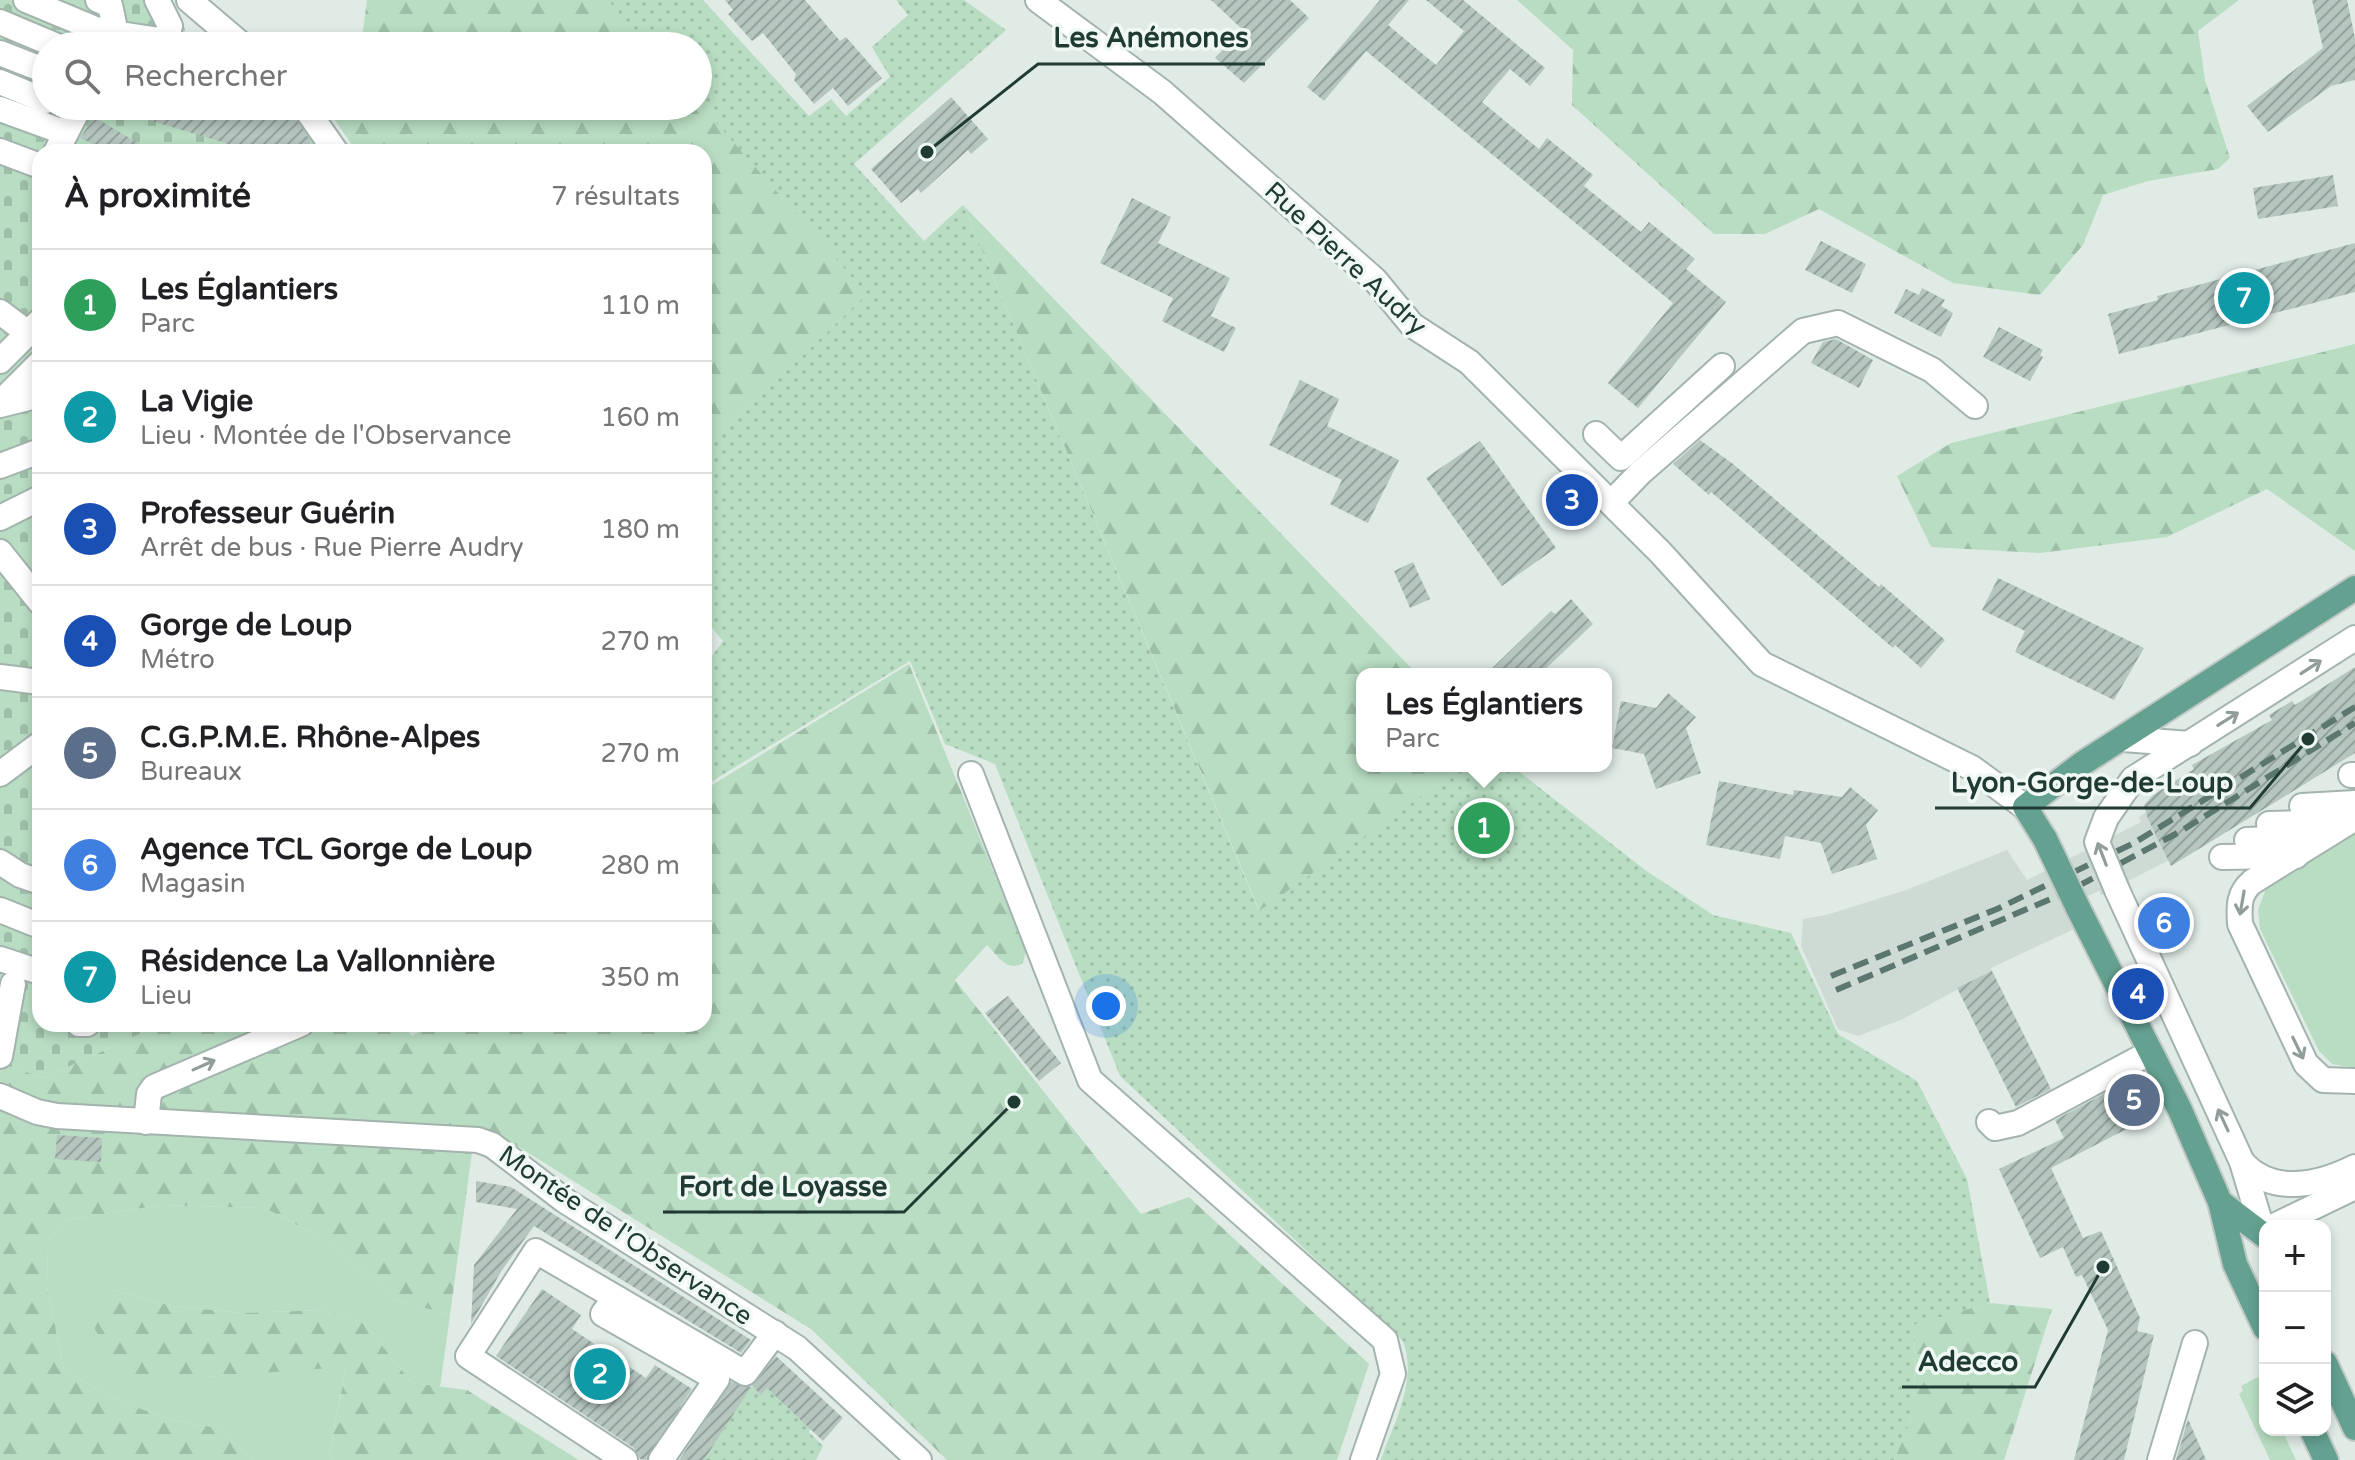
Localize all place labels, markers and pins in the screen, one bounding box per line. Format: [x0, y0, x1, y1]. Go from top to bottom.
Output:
callout: Les Anémones [1038, 12, 1265, 64]
pin: 7 [2218, 268, 2270, 328]
pin: 3 [1546, 470, 1598, 530]
callout: Lyon-Gorge-de-Loup [1935, 756, 2250, 808]
pin: 1 [1458, 798, 1510, 858]
pin: 6 [2138, 893, 2190, 953]
pin: 4 [2112, 964, 2164, 1024]
pin: 5 [2108, 1070, 2160, 1130]
callout: Fort de Loyasse [663, 1160, 904, 1212]
callout: Adecco [1902, 1335, 2035, 1387]
pin: 2 [574, 1344, 626, 1404]

